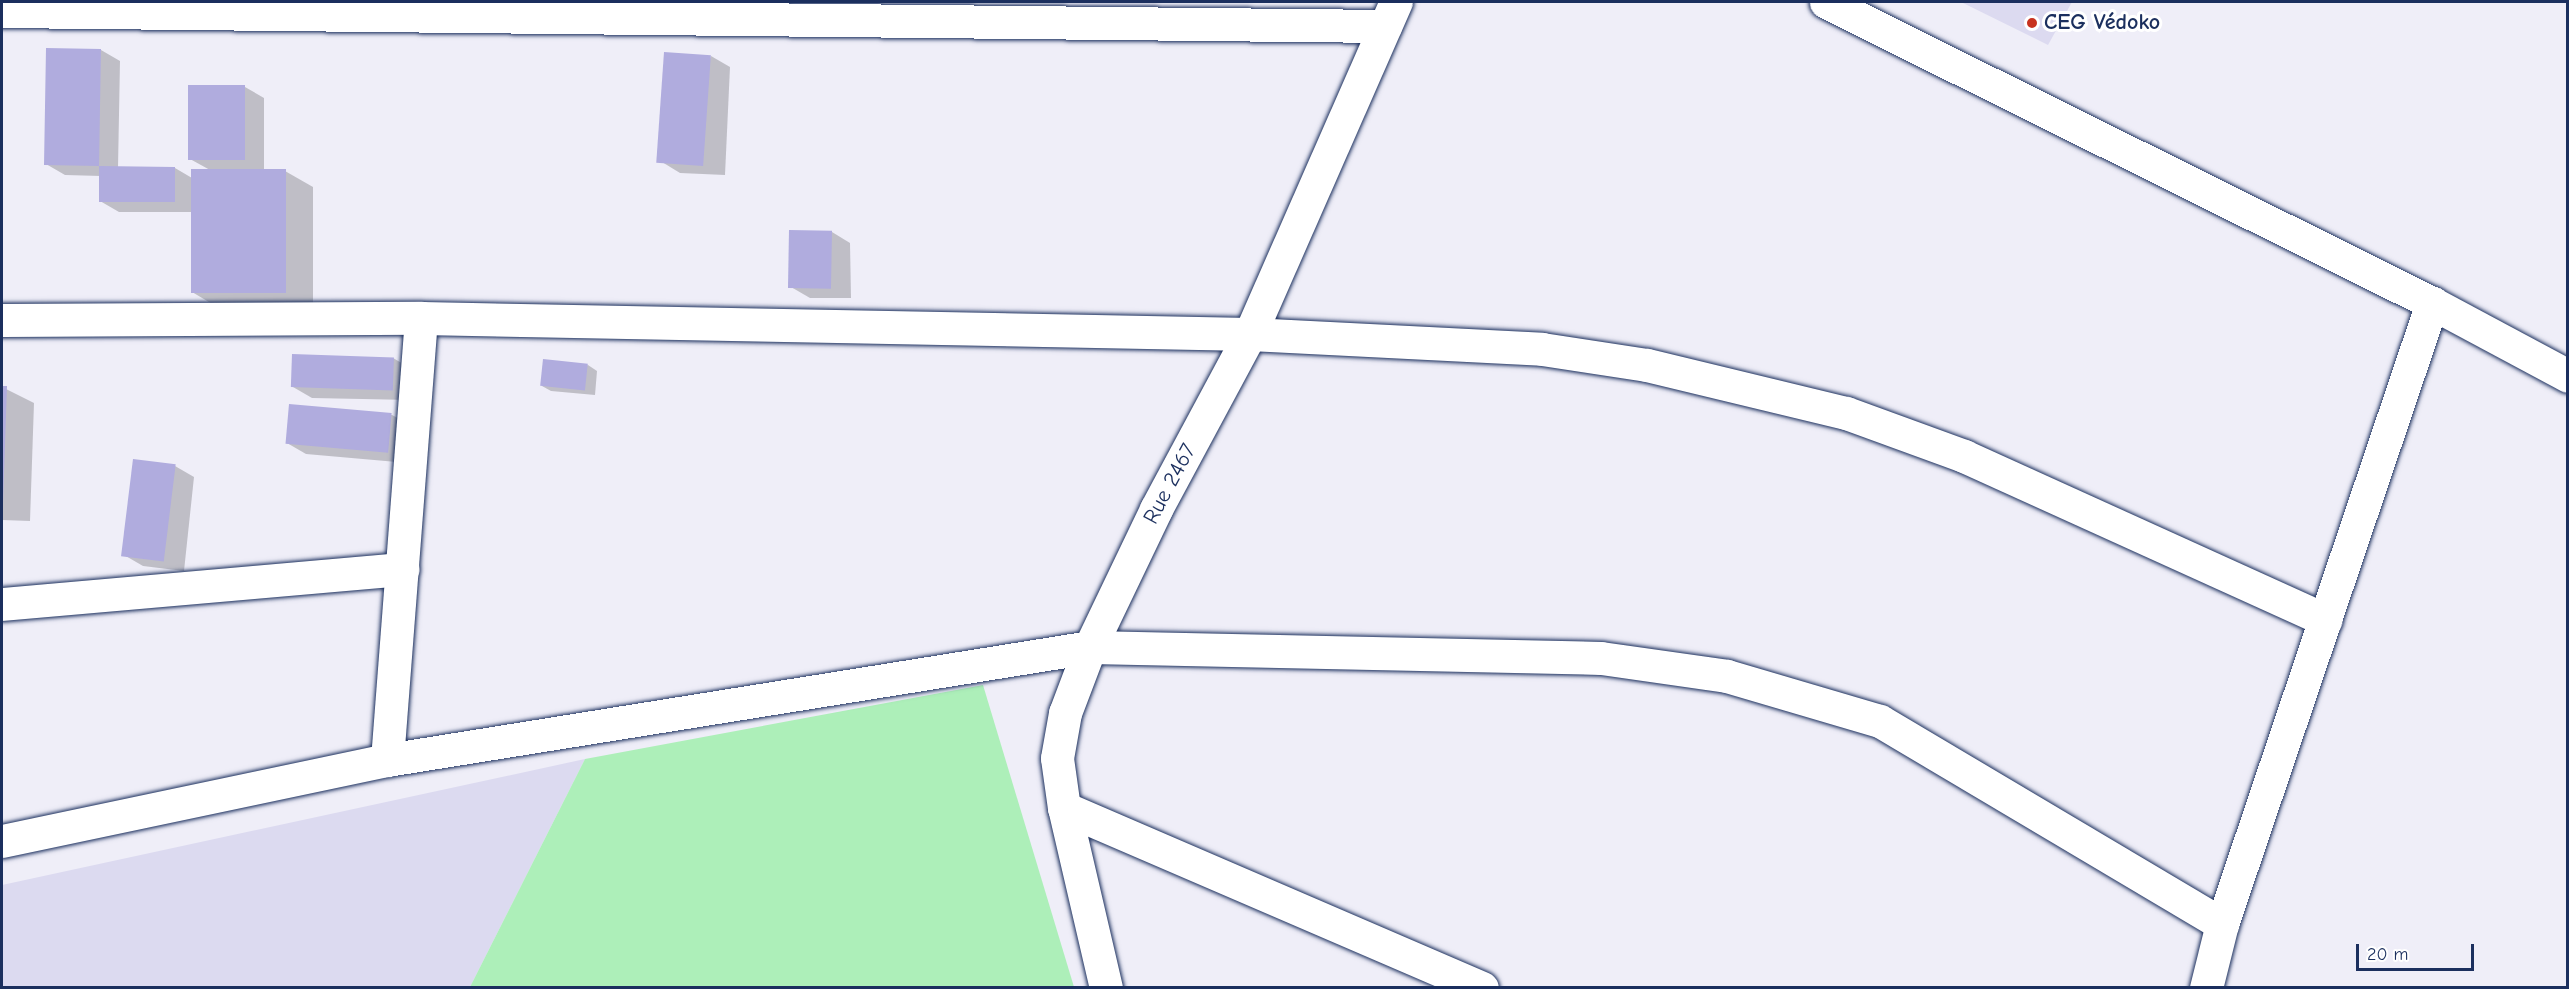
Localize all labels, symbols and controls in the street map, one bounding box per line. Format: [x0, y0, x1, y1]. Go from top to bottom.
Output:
place label: CEG Védoko [2044, 10, 2160, 36]
marker: CEG Védoko [2025, 16, 2039, 30]
street label: Rue 2467 [1138, 439, 1202, 529]
scale bar [2359, 932, 2478, 970]
text: 20 m [2367, 944, 2408, 965]

